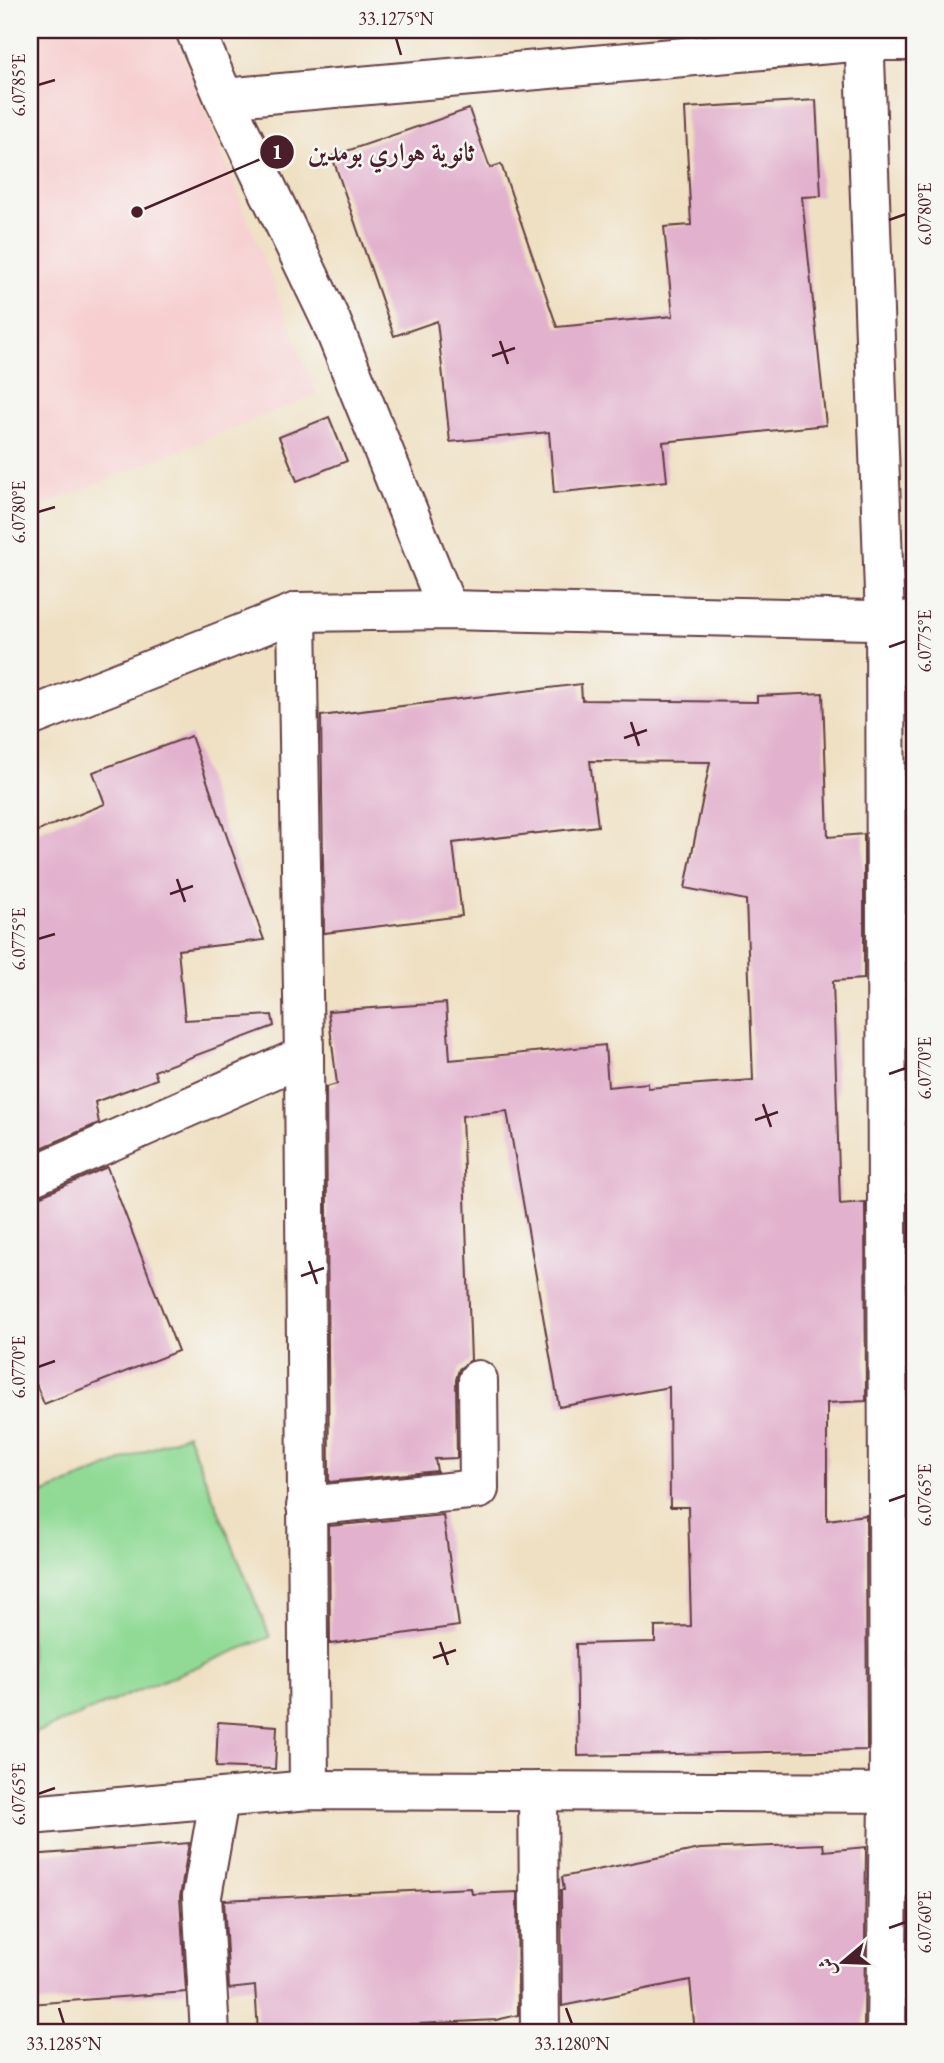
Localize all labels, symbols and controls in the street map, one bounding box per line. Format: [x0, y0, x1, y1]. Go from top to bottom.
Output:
text: 33.1275°N [358, 7, 434, 30]
text: 6.0785°E [7, 54, 30, 116]
callout: ثانوية هواري بومدين [259, 128, 489, 175]
text: ثانوية هواري بومدين [308, 135, 475, 174]
text: 1 [271, 138, 283, 165]
text: 6.0780°E [913, 183, 936, 245]
text: 6.0780°E [7, 481, 30, 543]
text: 6.0775°E [913, 610, 936, 672]
text: 6.0775°E [7, 908, 30, 970]
text: 6.0770°E [913, 1037, 936, 1099]
text: 6.0770°E [7, 1336, 30, 1398]
text: 6.0765°E [913, 1464, 936, 1526]
text: 6.0765°E [7, 1763, 30, 1825]
text: 6.0760°E [913, 1891, 936, 1953]
north arrow [808, 1926, 878, 1996]
text: ش [813, 1954, 842, 1980]
text: 33.1285°N [26, 2032, 102, 2055]
text: 33.1280°N [534, 2032, 610, 2055]

